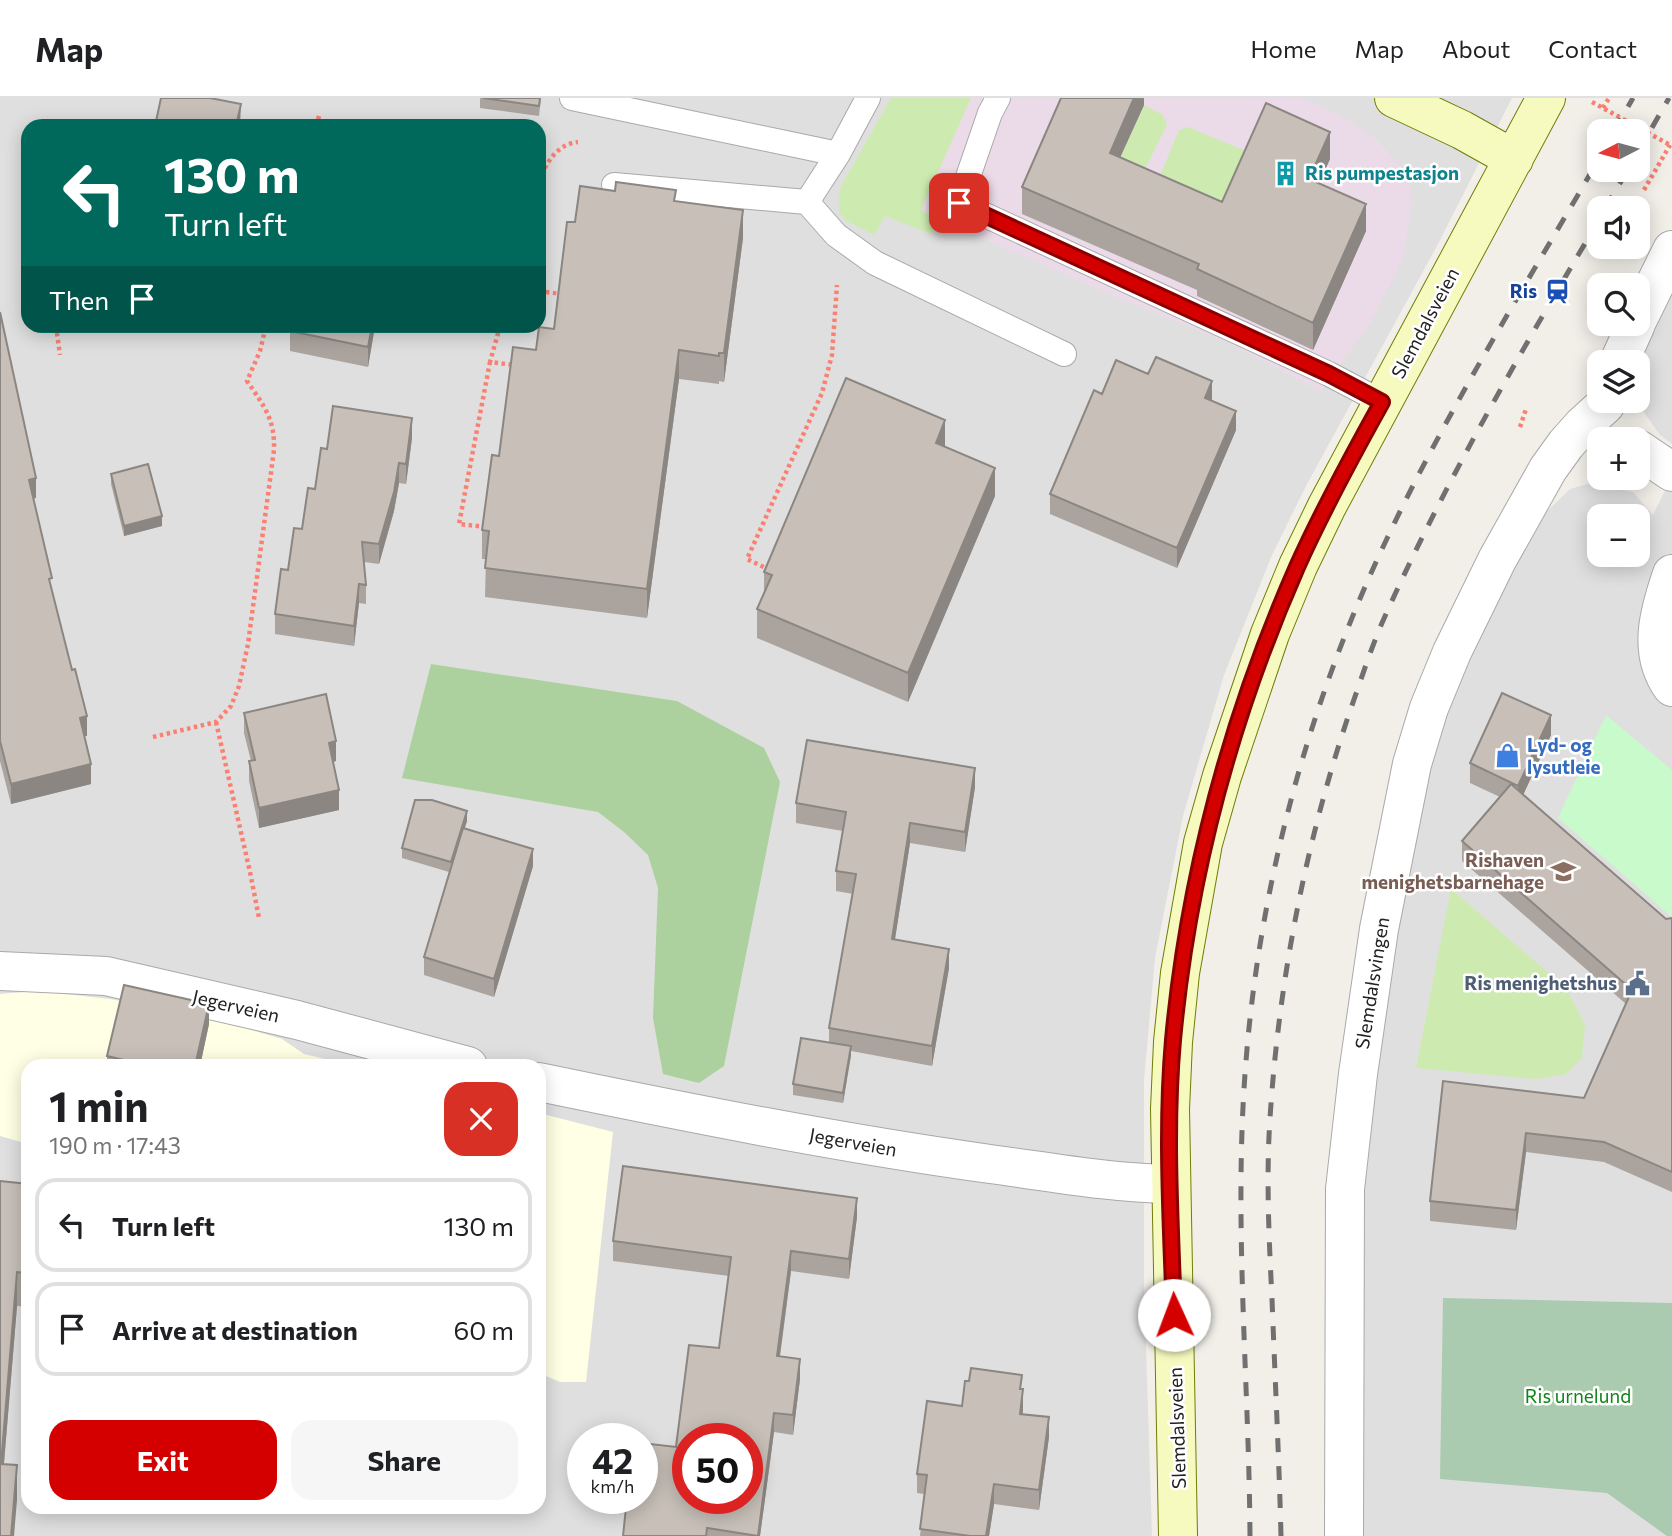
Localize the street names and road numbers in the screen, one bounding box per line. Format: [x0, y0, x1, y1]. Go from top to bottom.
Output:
street label: Slemdalsveien [1386, 264, 1463, 382]
street label: Slemdalsvingen [1350, 915, 1393, 1051]
street label: Jegerveien [190, 984, 282, 1027]
street label: Jegerveien [808, 1122, 899, 1161]
street label: Slemdalsveien [1163, 1367, 1190, 1489]

